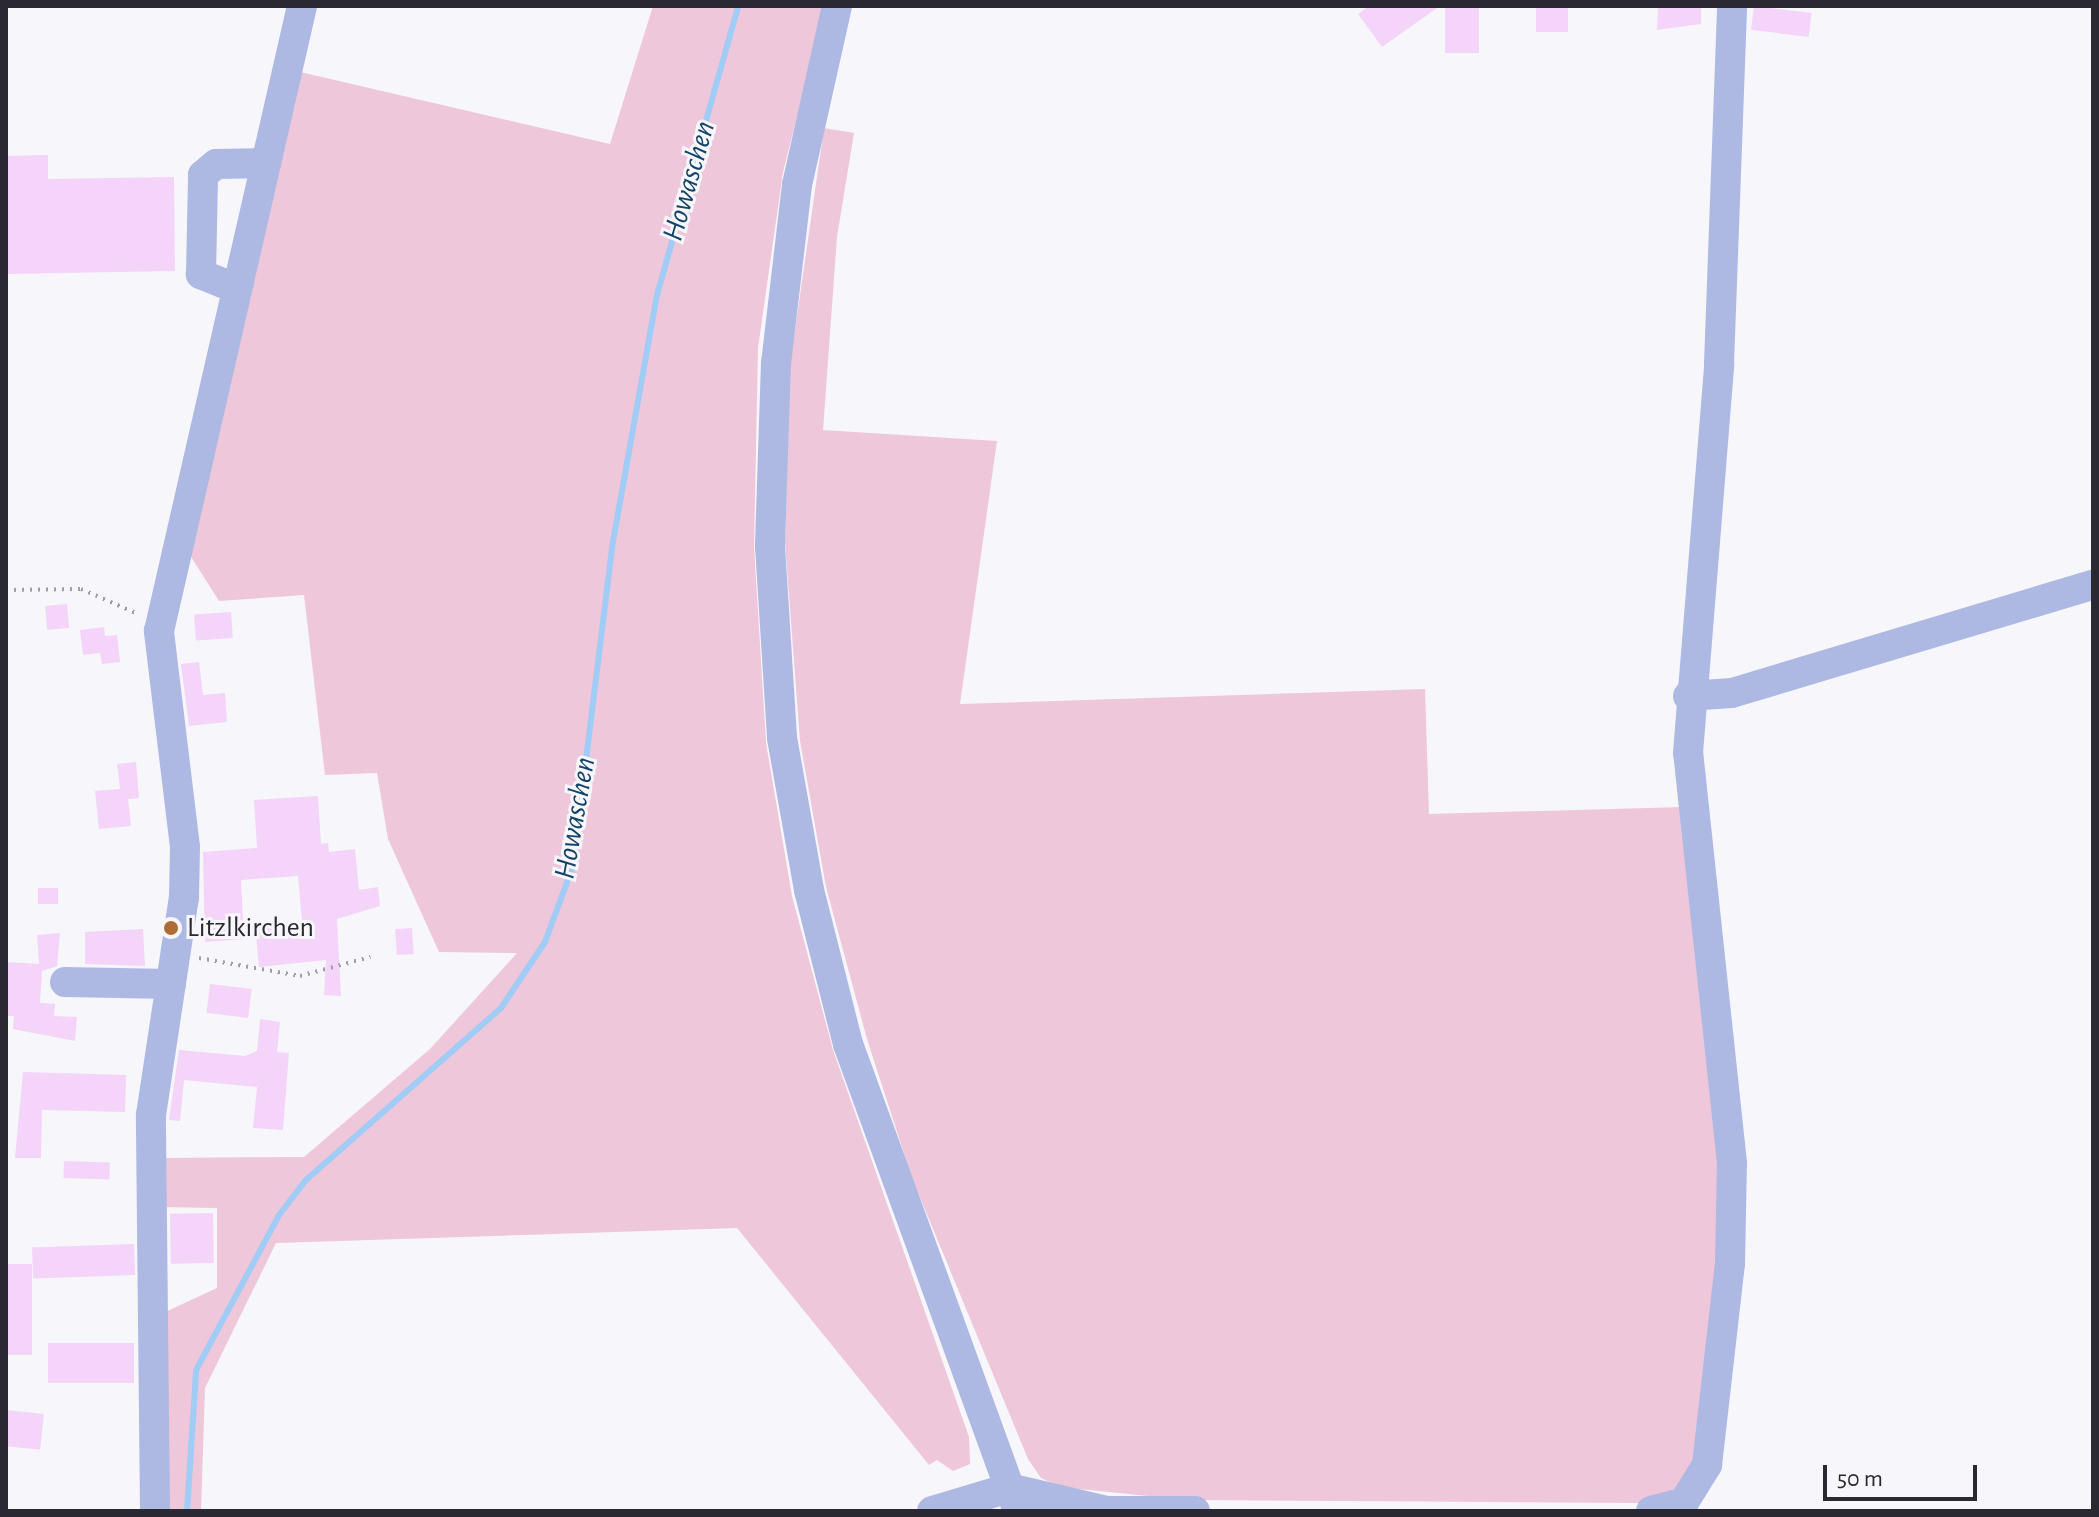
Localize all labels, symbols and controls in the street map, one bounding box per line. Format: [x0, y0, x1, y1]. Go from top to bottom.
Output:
water label: Howaschen [655, 117, 723, 245]
water label: Howaschen [547, 754, 603, 882]
place label: Litzlkirchen [187, 911, 314, 945]
marker: Litzlkirchen [162, 919, 180, 937]
scale bar [1827, 1449, 1981, 1499]
text: 50 m [1837, 1467, 1883, 1491]

